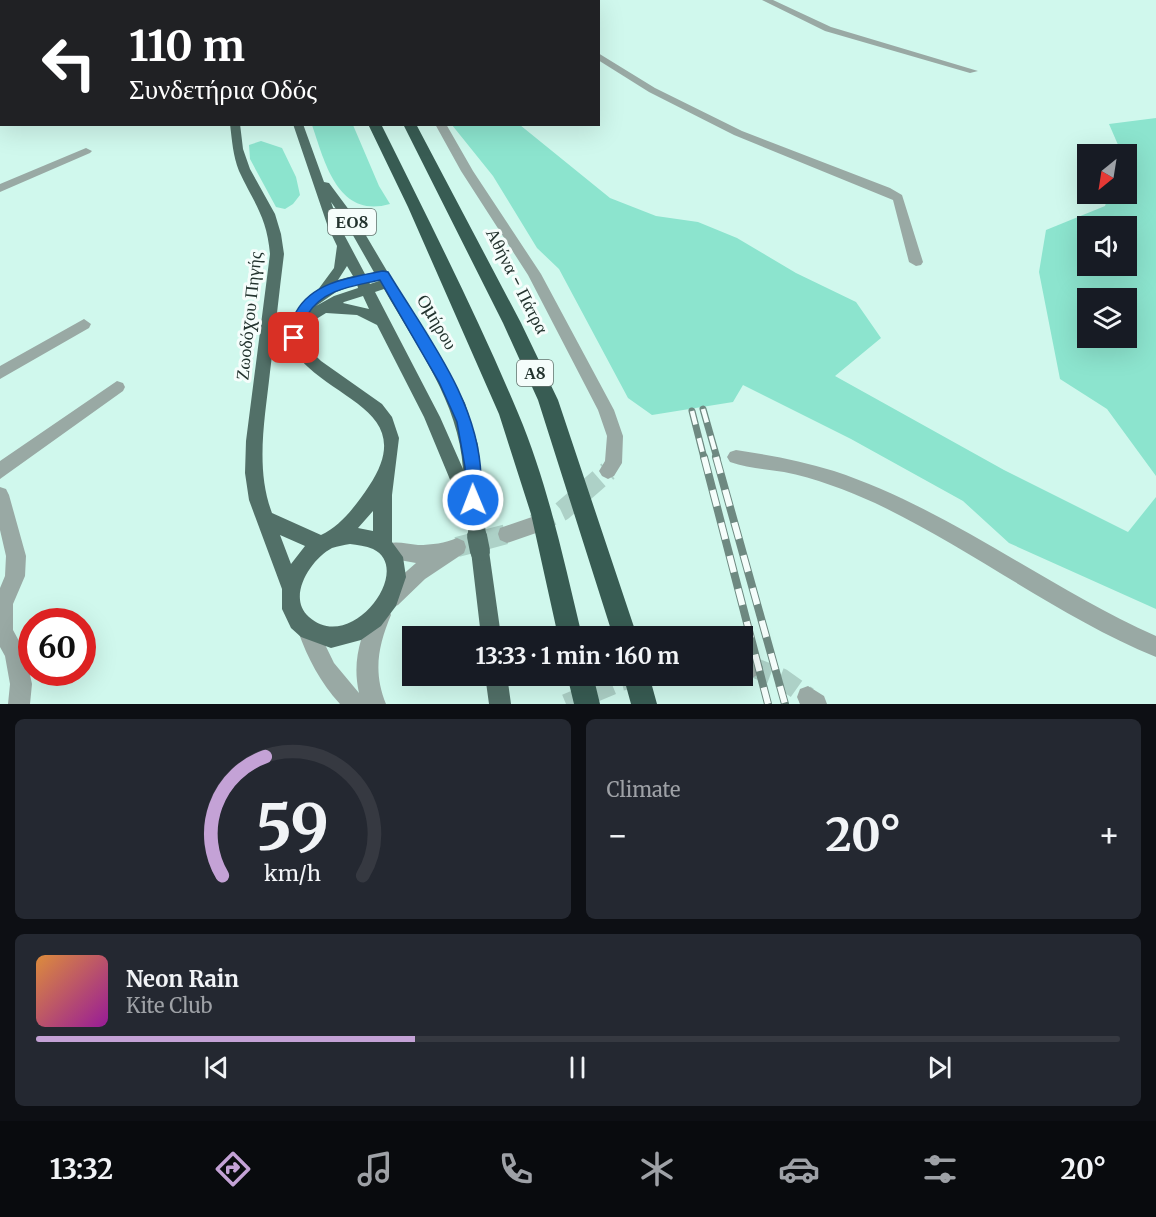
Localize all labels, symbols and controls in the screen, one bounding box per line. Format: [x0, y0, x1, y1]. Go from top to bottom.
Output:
text: 110 m [129, 20, 245, 72]
icon: left [30, 24, 108, 102]
text: Συνδετήρια Οδός [129, 72, 317, 106]
north arrow [1077, 144, 1137, 204]
map controls [1077, 144, 1137, 348]
road number: ΕΟ8 [328, 209, 376, 235]
button: sound [1077, 216, 1137, 276]
street label: Αθήνα - Πάτρα [481, 224, 554, 338]
street label: Ζωοδόχου Πηγής [230, 251, 267, 381]
button: layers [1077, 288, 1137, 348]
street label: Ομήρου [412, 290, 463, 354]
pin [268, 312, 319, 363]
icon: arrive [277, 321, 310, 354]
road number: Α8 [517, 360, 553, 386]
position arrow [441, 468, 505, 532]
speed limit sign: 60 [18, 608, 96, 686]
text: 13:33 · 1 min · 160 m [476, 642, 679, 670]
text: Climate [607, 777, 681, 802]
text: 59 [256, 789, 329, 867]
text: 20° [825, 807, 901, 863]
text: − [607, 815, 629, 856]
text: + [1098, 815, 1120, 856]
text: km/h [264, 860, 321, 887]
text: Neon Rain [126, 965, 239, 993]
text: Kite Club [126, 993, 212, 1018]
icon: previous [200, 1051, 233, 1084]
icon: pause [561, 1051, 594, 1084]
icon: next [923, 1051, 956, 1084]
icon: directions [212, 1148, 254, 1190]
icon: music [354, 1148, 396, 1190]
icon: phone [495, 1148, 537, 1190]
icon: climate [636, 1148, 678, 1190]
icon: car [778, 1148, 820, 1190]
icon: filters [919, 1148, 961, 1190]
text: 13:32 [50, 1152, 113, 1186]
text: 20° [1061, 1152, 1106, 1186]

